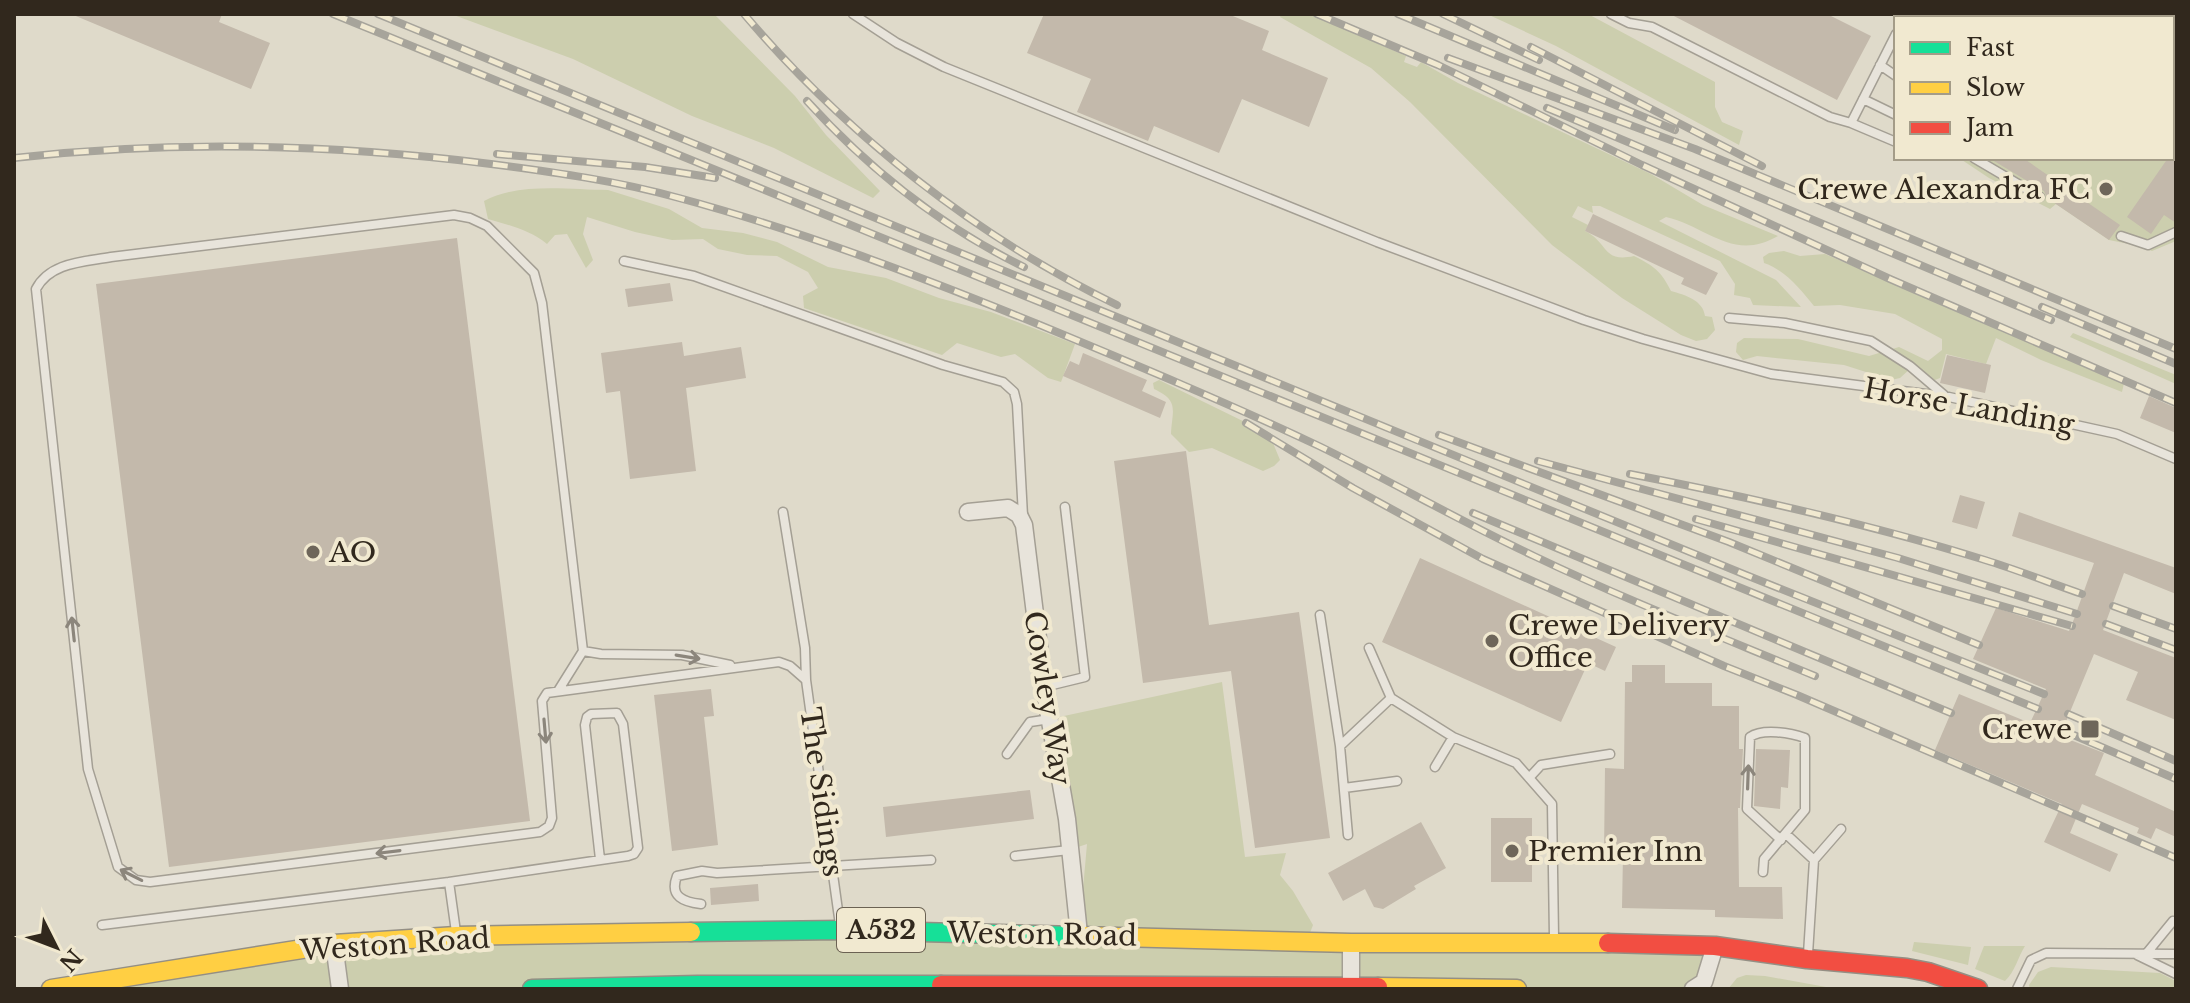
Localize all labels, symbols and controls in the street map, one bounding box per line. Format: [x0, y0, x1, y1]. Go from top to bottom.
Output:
legend [1894, 16, 2174, 160]
text: Fast [1966, 33, 2014, 62]
text: Slow [1966, 73, 2025, 102]
text: Jam [1963, 113, 2014, 142]
place label: Crewe Alexandra FC [1797, 172, 2090, 207]
marker: Crewe Alexandra FC [2097, 180, 2115, 198]
street label: Horse Landing [1861, 371, 2078, 442]
place label: AO [328, 535, 376, 570]
marker: AO [304, 543, 322, 561]
street label: Cowley Way [1016, 608, 1079, 788]
place label: Crewe Delivery Office [1508, 608, 1730, 675]
one-way arrow [66, 616, 81, 642]
marker: Crewe Delivery Office [1483, 632, 1501, 650]
one-way arrow [675, 650, 701, 665]
street label: The Sidings [792, 705, 851, 879]
place label: Crewe [1981, 712, 2072, 747]
one-way arrow [538, 718, 553, 744]
marker: Crewe [2079, 718, 2101, 740]
one-way arrow [1741, 764, 1756, 791]
place label: Premier Inn [1528, 834, 1703, 869]
marker: Premier Inn [1503, 842, 1521, 860]
one-way arrow [375, 844, 402, 859]
one-way arrow [120, 867, 144, 882]
north arrow [16, 907, 96, 987]
road number: A532 [837, 908, 925, 952]
street label: Weston Road [946, 915, 1138, 954]
street label: Weston Road [298, 920, 491, 969]
text: N [53, 943, 87, 977]

